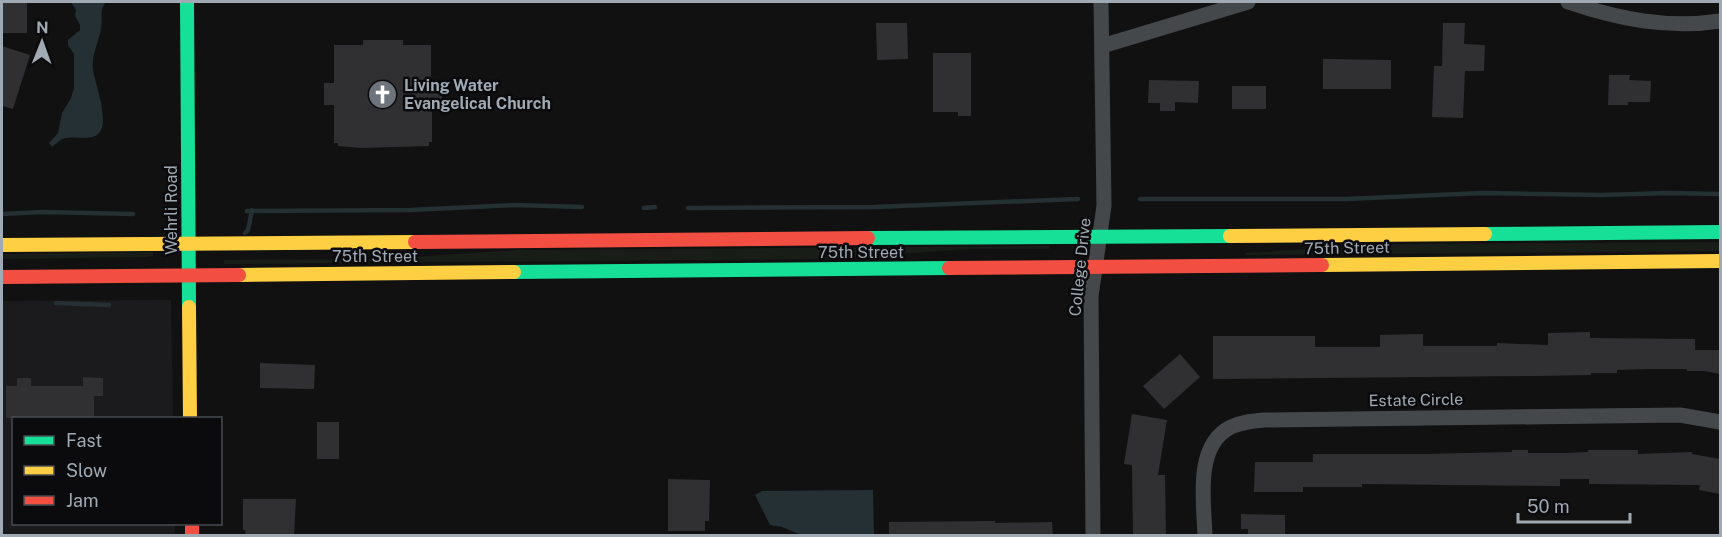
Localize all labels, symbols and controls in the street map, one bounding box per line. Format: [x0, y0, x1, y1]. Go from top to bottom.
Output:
north arrow [12, 12, 72, 72]
text: N [36, 18, 49, 37]
place label: Living Water Evangelical Church [404, 76, 551, 113]
church icon: Living Water Evangelical Church [367, 78, 399, 110]
street label: Wehrli Road [162, 165, 181, 255]
street label: College Drive [1065, 217, 1095, 317]
street label: 75th Street [1304, 238, 1390, 258]
street label: 75th Street [818, 243, 904, 262]
street label: 75th Street [332, 247, 418, 266]
street label: Estate Circle [1369, 390, 1463, 410]
legend [12, 417, 222, 525]
text: Fast [66, 430, 102, 451]
text: Slow [66, 460, 107, 481]
scale bar [1518, 486, 1630, 524]
text: Jam [66, 490, 99, 511]
text: 50 m [1527, 496, 1570, 517]

